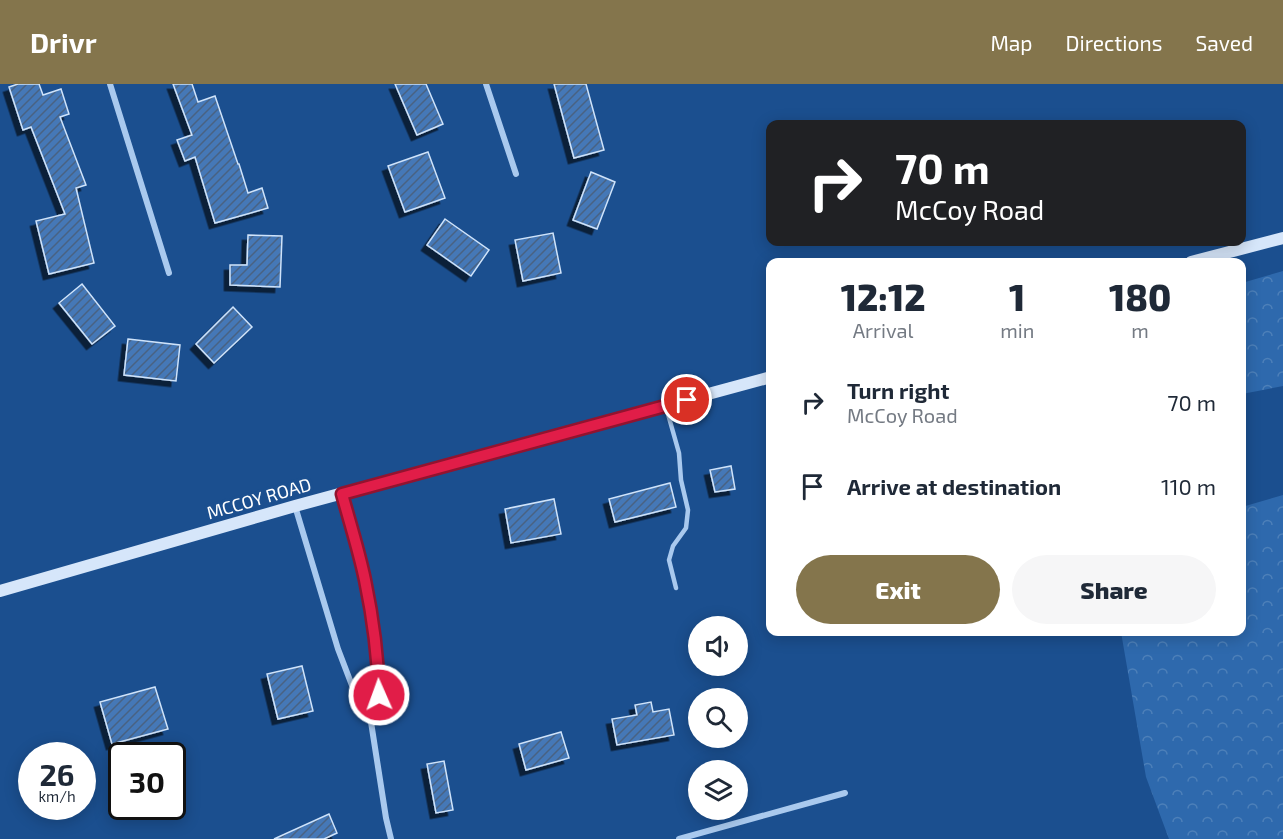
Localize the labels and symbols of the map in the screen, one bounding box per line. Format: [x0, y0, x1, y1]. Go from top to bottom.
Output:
pin [661, 374, 712, 425]
street label: MCCOY ROAD [204, 473, 314, 523]
position arrow [347, 663, 411, 727]
speed limit sign: 30 [108, 742, 186, 820]

